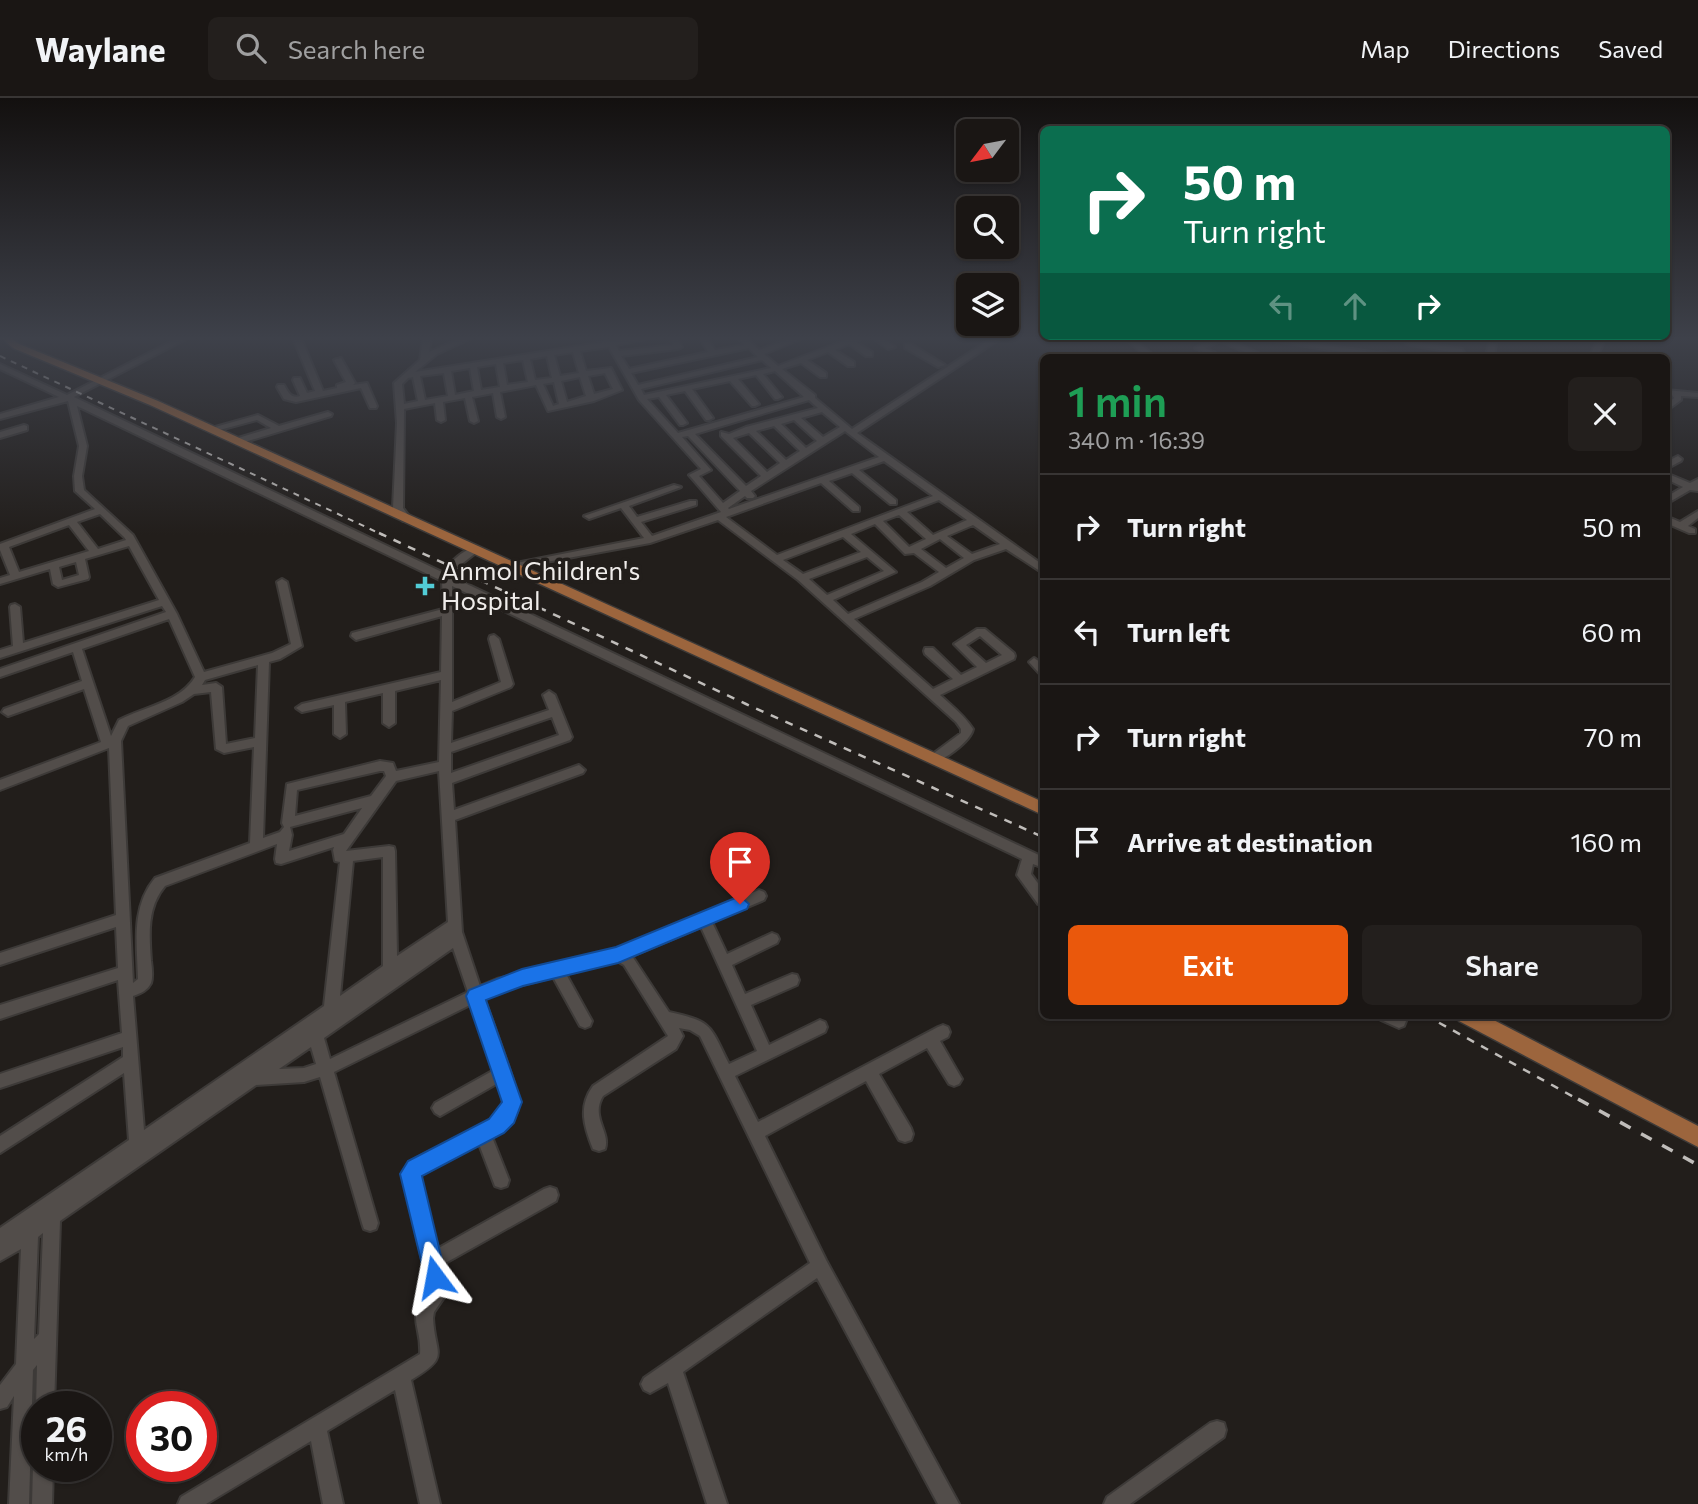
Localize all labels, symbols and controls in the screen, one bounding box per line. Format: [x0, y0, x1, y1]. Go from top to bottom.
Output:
search box [208, 17, 698, 80]
text: Waylane [35, 28, 166, 69]
icon: search [232, 29, 270, 67]
text: Search here [288, 33, 425, 64]
text: Map [1360, 34, 1410, 63]
text: Directions [1448, 34, 1560, 63]
text: Saved [1598, 34, 1663, 63]
north arrow [956, 119, 1018, 182]
map controls [956, 119, 1019, 336]
text: 50 m [1183, 150, 1296, 210]
icon: right [1068, 154, 1159, 245]
button: search [956, 196, 1019, 259]
text: Turn right [1183, 210, 1326, 250]
button: layers [956, 273, 1019, 336]
icon: left [1263, 287, 1301, 325]
icon: ahead [1336, 287, 1374, 325]
icon: right [1409, 287, 1447, 325]
text: 1 min [1068, 374, 1167, 426]
button: close [1568, 377, 1642, 451]
text: 340 m · 16:39 [1068, 426, 1205, 454]
icon: right [1068, 508, 1106, 546]
text: Turn right [1127, 511, 1246, 542]
text: 50 m [1582, 511, 1642, 542]
place label: Anmol Children's Hospital [441, 554, 640, 615]
marker: Anmol Children's Hospital [415, 576, 435, 596]
icon: left [1068, 613, 1106, 651]
text: Turn left [1127, 616, 1230, 647]
text: 60 m [1582, 616, 1642, 647]
icon: right [1068, 718, 1106, 756]
text: Turn right [1127, 721, 1246, 752]
text: 70 m [1584, 721, 1642, 752]
icon: arrive [1068, 823, 1106, 861]
text: Arrive at destination [1127, 826, 1373, 857]
text: 160 m [1570, 826, 1642, 857]
pin [710, 832, 770, 904]
icon: arrive [721, 843, 759, 881]
button: Exit [1068, 925, 1348, 1005]
button: Share [1362, 925, 1642, 1005]
position arrow [398, 1240, 472, 1314]
speed limit sign: 30 [126, 1391, 217, 1482]
text: 26 [46, 1406, 87, 1449]
text: km/h [45, 1443, 88, 1465]

